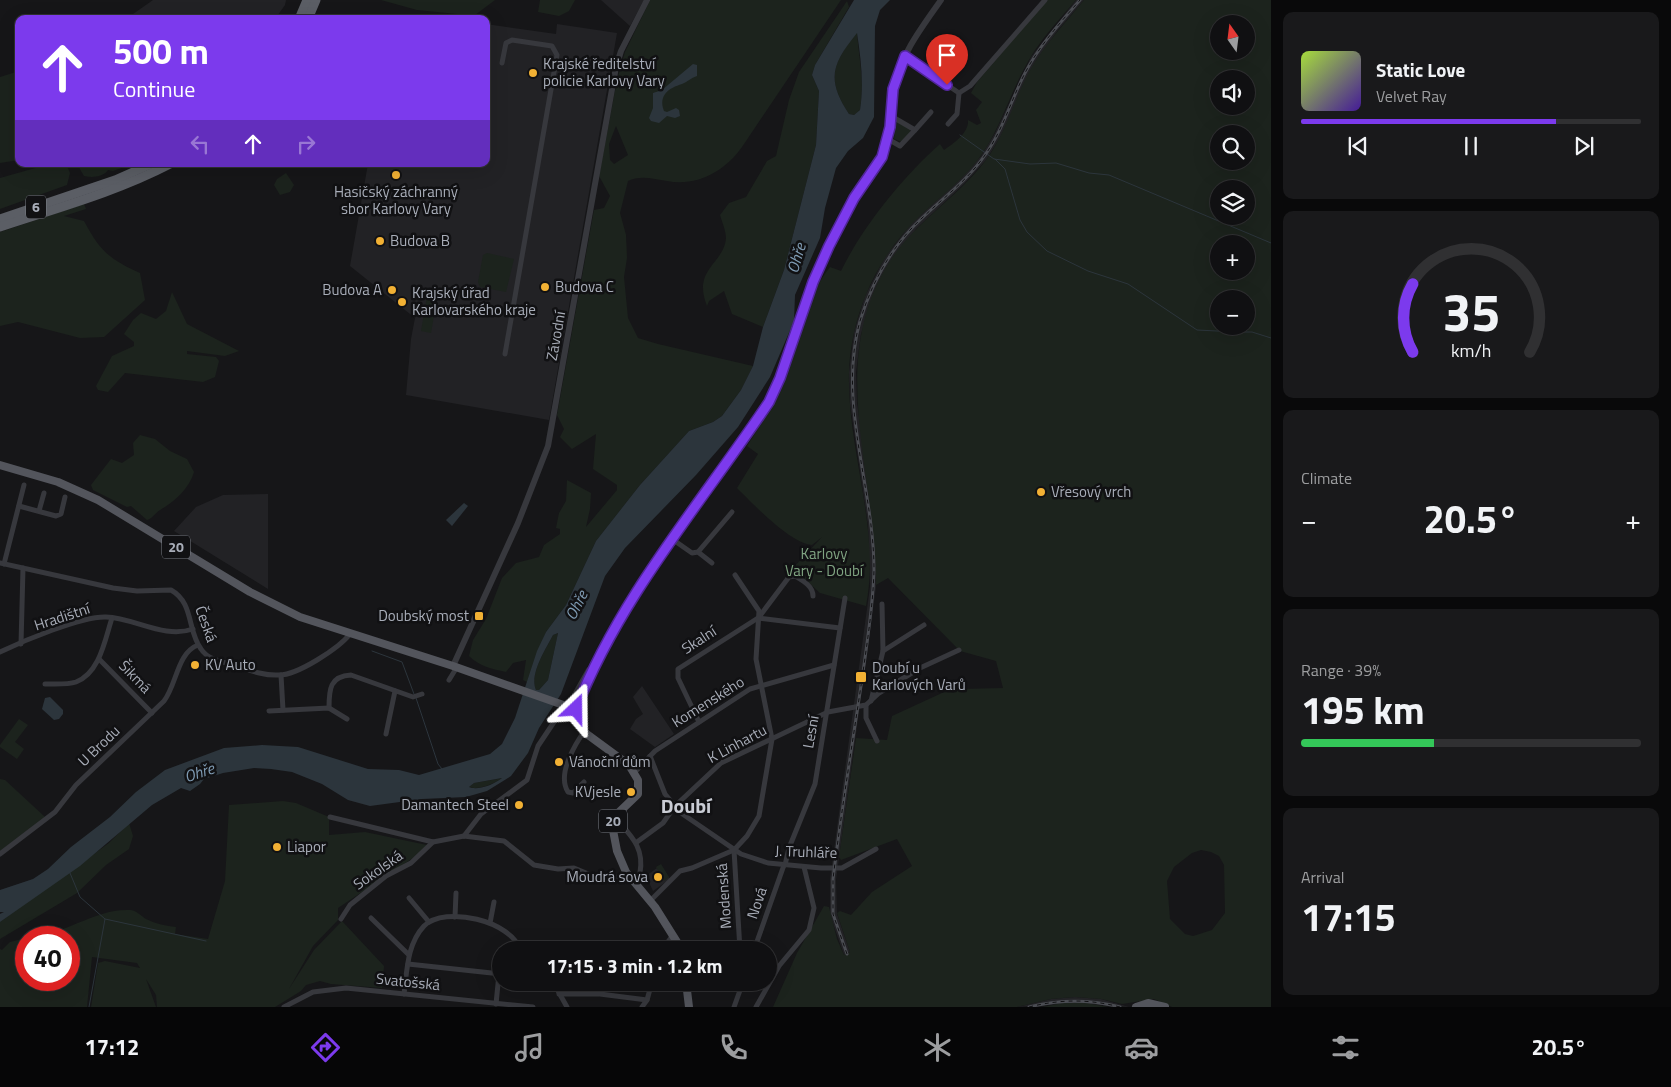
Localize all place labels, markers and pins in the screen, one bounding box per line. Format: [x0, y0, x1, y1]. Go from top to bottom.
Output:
pin [926, 34, 968, 85]
place label: Krajské ředitelství policie Karlovy Vary [543, 52, 665, 92]
marker: Krajské ředitelství policie Karlovy Vary [527, 67, 539, 79]
marker: Hasičský záchranný sbor Karlovy Vary [390, 169, 402, 181]
place label: Hasičský záchranný sbor Karlovy Vary [334, 180, 458, 220]
place label: Budova B [390, 229, 450, 252]
marker: Budova B [374, 235, 386, 247]
place label: Budova C [555, 275, 614, 298]
place label: Budova A [322, 278, 382, 301]
place label: Krajský úřad Karlovarského kraje [412, 281, 536, 321]
marker: Budova C [539, 281, 551, 293]
marker: Budova A [386, 284, 398, 296]
marker: Krajský úřad Karlovarského kraje [396, 296, 408, 308]
place label: Vřesový vrch [1051, 480, 1131, 503]
marker: Vřesový vrch [1035, 486, 1047, 498]
place label: Doubský most [378, 604, 470, 627]
marker: Doubský most [473, 610, 485, 622]
place label: KV Auto [205, 653, 256, 676]
place label: Doubí u Karlových Varů [872, 656, 966, 696]
marker: KV Auto [189, 659, 201, 671]
marker: Doubí u Karlových Varů [854, 670, 868, 684]
place label: Vánoční dům [569, 750, 650, 773]
marker: Vánoční dům [553, 756, 565, 768]
place label: KVjesle [575, 780, 621, 803]
marker: KVjesle [625, 786, 637, 798]
place label: Damantech Steel [401, 793, 509, 816]
marker: Damantech Steel [513, 799, 525, 811]
place label: Liapor [287, 835, 326, 858]
marker: Liapor [271, 841, 283, 853]
place label: Moudrá sova [566, 865, 648, 888]
marker: Moudrá sova [652, 871, 664, 883]

